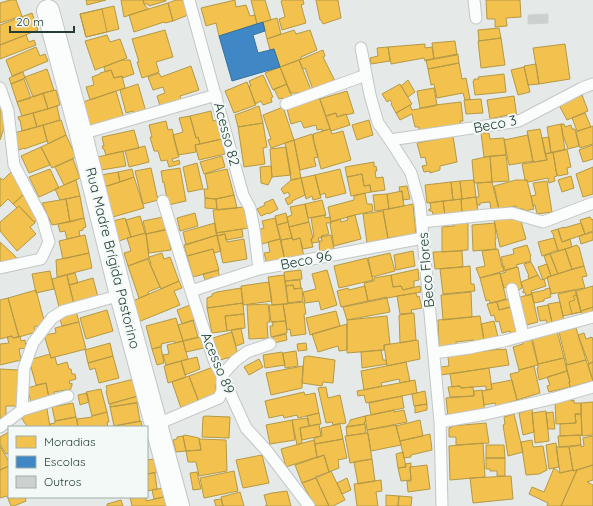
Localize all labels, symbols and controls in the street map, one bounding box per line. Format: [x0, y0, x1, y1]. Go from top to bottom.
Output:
scale bar [10, 8, 74, 34]
text: 20 m [16, 14, 44, 29]
street label: Acesso 82 [210, 100, 244, 168]
street label: Beco 3 [472, 111, 518, 137]
street label: Rua Madre Brígida Pastorino [82, 165, 144, 351]
street label: Beco Flores [414, 232, 438, 308]
street label: Beco 96 [279, 246, 334, 274]
street label: Acesso 89 [197, 330, 239, 397]
legend [8, 426, 148, 498]
text: Moradias [44, 434, 96, 449]
text: Escolas [44, 454, 86, 469]
text: Outros [44, 474, 82, 489]

